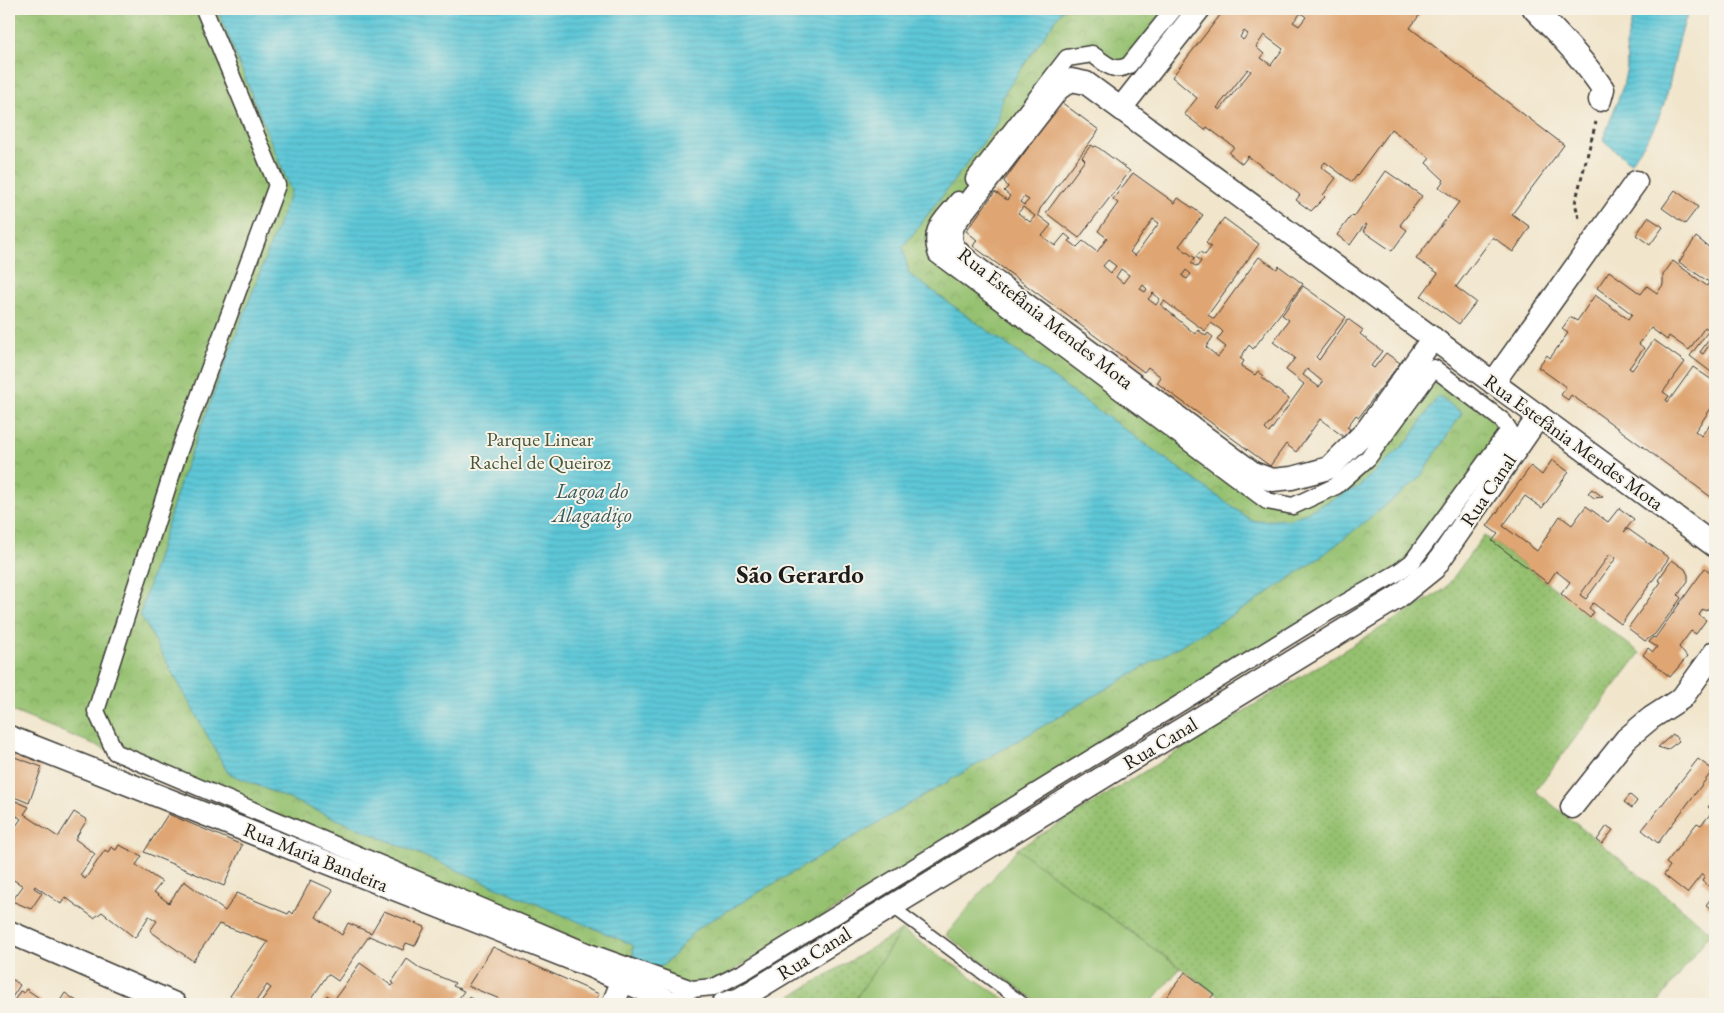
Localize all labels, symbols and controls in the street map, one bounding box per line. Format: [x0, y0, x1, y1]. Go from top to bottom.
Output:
street label: Rua Estefânia Mendes Mota [953, 241, 1139, 395]
street label: Rua Estefânia Mendes Mota [1479, 368, 1669, 516]
park label: Parque Linear Rachel de Queiroz [469, 426, 611, 475]
street label: Rua Canal [1454, 448, 1522, 531]
water label: Lagoa do Alagadiço [550, 477, 632, 528]
district label: São Gerardo [736, 558, 864, 590]
street label: Rua Canal [1118, 711, 1202, 775]
street label: Rua Maria Bandeira [240, 816, 392, 898]
street label: Rua Canal [772, 920, 856, 986]

